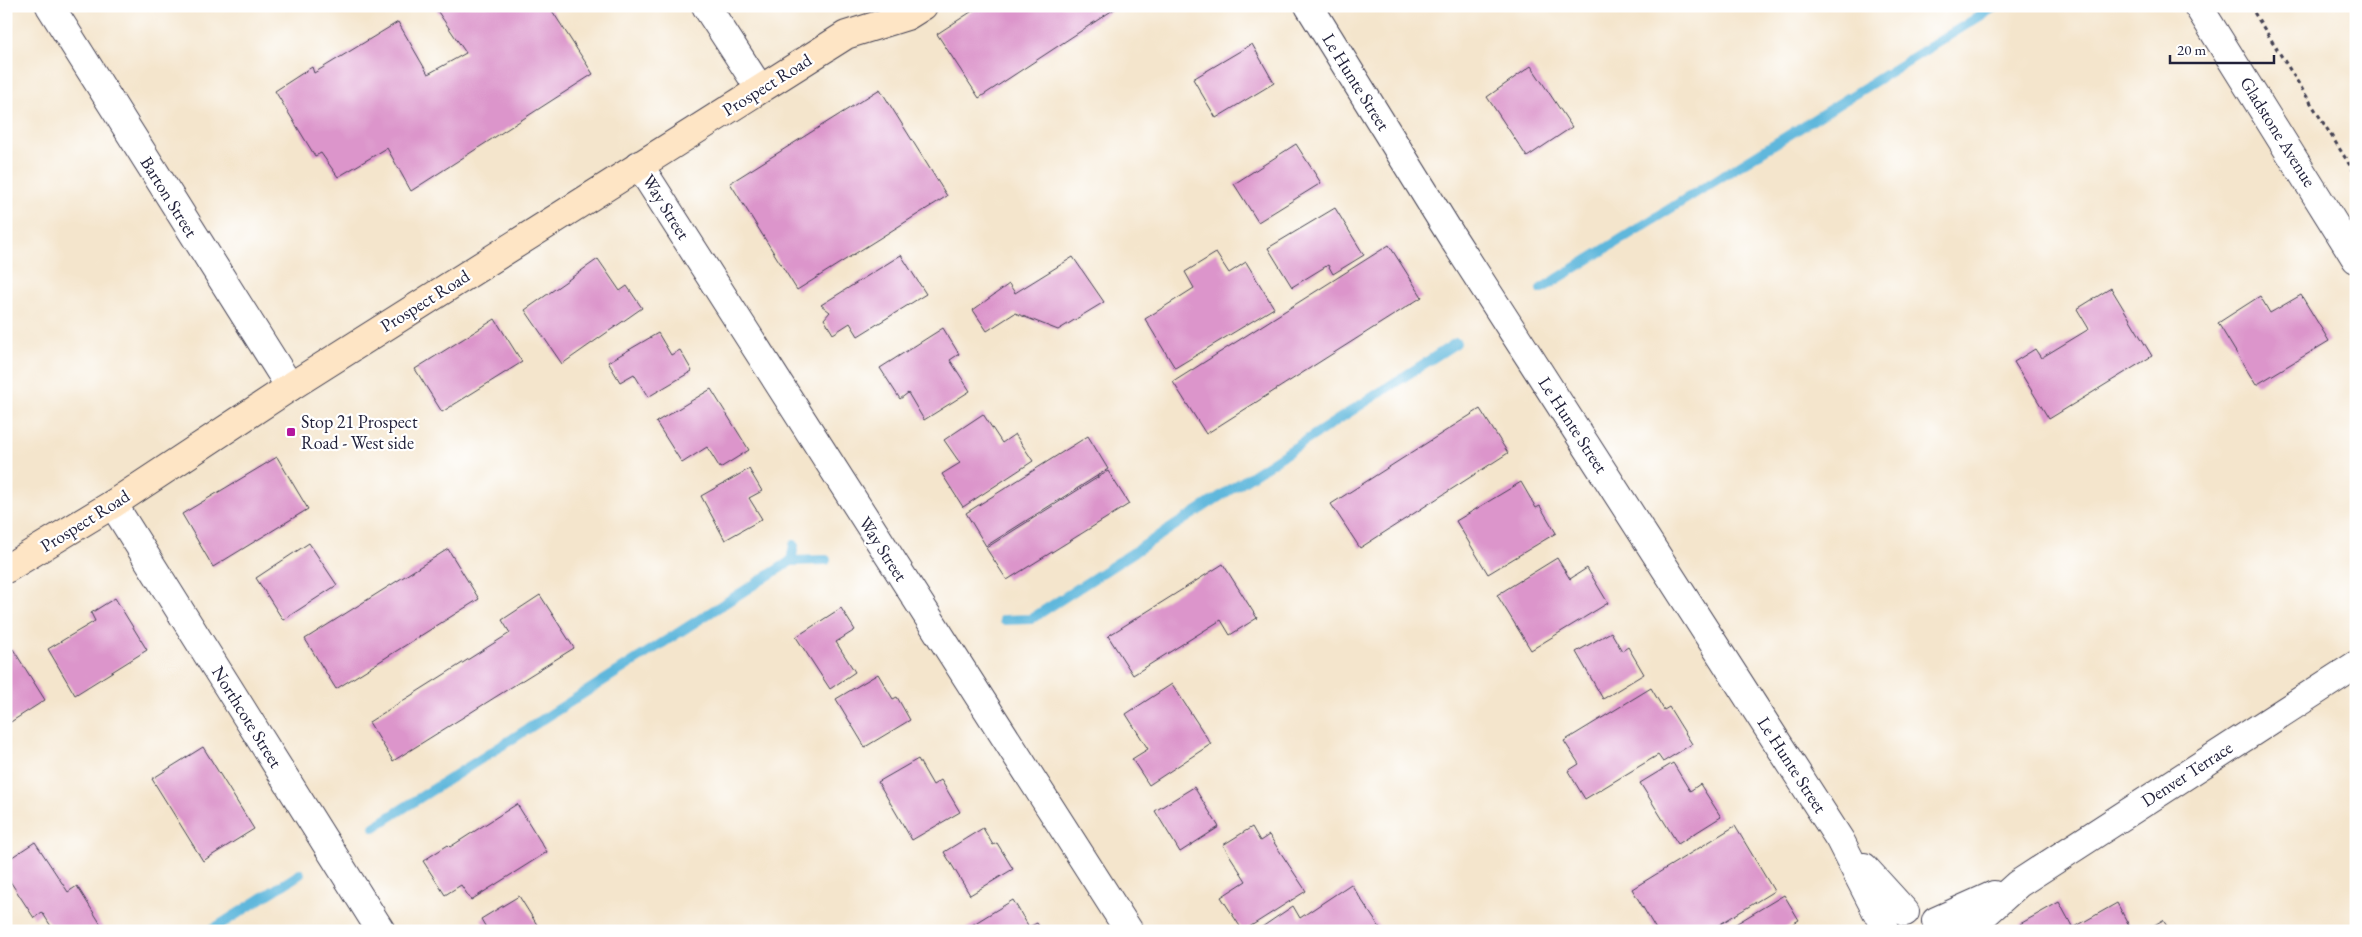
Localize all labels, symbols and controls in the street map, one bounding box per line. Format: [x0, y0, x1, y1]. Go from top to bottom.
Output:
street label: Le Hunte Street [1317, 29, 1396, 135]
scale bar [2170, 32, 2273, 64]
text: 20 m [2177, 40, 2206, 59]
street label: Prospect Road [718, 48, 816, 121]
street label: Gladstone Avenue [2235, 72, 2322, 191]
street label: Barton Street [136, 152, 203, 242]
street label: Way Street [637, 170, 696, 244]
street label: Prospect Road [376, 264, 474, 337]
street label: Le Hunte Street [1534, 372, 1613, 478]
place label: Stop 21 Prospect Road - West side [301, 410, 418, 454]
marker: Stop 21 Prospect Road - West side [285, 426, 297, 438]
street label: Prospect Road [36, 484, 134, 557]
street label: Way Street [854, 512, 913, 586]
street label: Northcote Street [207, 662, 288, 772]
street label: Le Hunte Street [1753, 712, 1832, 818]
street label: Denver Terrace [2137, 736, 2237, 812]

